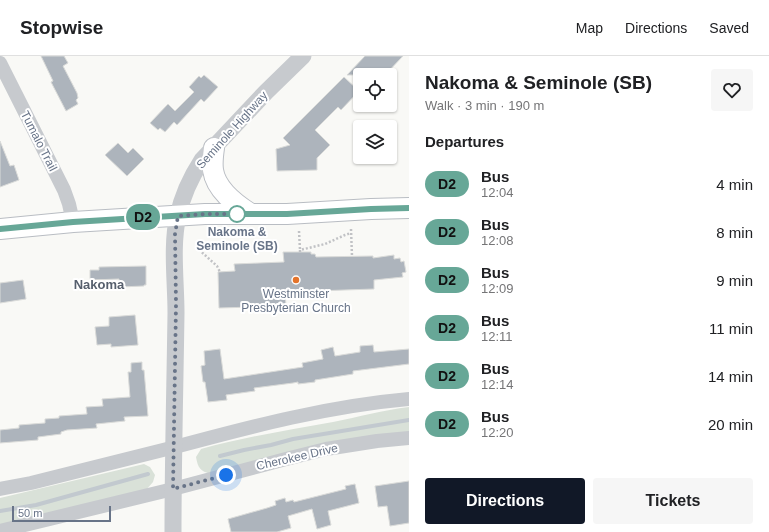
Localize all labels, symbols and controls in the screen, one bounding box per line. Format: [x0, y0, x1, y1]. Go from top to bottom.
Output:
text: Stopwise [20, 17, 103, 38]
text: Map [576, 20, 603, 36]
text: Directions [625, 20, 687, 36]
text: Saved [709, 20, 749, 36]
map controls [353, 68, 397, 164]
button: locate [353, 68, 397, 112]
button: heart [711, 69, 753, 111]
text: Nakoma & Seminole (SB) [425, 72, 652, 93]
street label: Seminole Highway [194, 88, 270, 172]
text: Walk · 3 min · 190 m [425, 98, 544, 113]
street label: Tumalo Trail [18, 109, 60, 173]
button: layers [353, 120, 397, 164]
text: Departures [425, 133, 504, 150]
text: Bus [481, 168, 509, 185]
text: D2 [438, 176, 456, 192]
text: 4 min [716, 176, 753, 193]
text: 12:04 [481, 185, 514, 200]
line badge: D2 [125, 204, 161, 230]
marker: Nakoma & Seminole (SB) [228, 205, 246, 223]
text: D2 [134, 209, 152, 225]
text: Bus [481, 216, 509, 233]
text: D2 [438, 224, 456, 240]
text: 8 min [716, 224, 753, 241]
place label: Nakoma & Seminole (SB) [196, 225, 278, 253]
text: 12:08 [481, 233, 514, 248]
text: Bus [481, 264, 509, 281]
text: D2 [438, 272, 456, 288]
text: 9 min [716, 272, 753, 289]
marker: Westminster Presbyterian Church [291, 275, 301, 285]
district label: Nakoma [74, 277, 125, 292]
text: 12:09 [481, 281, 514, 296]
place label: Westminster Presbyterian Church [241, 287, 351, 315]
text: Bus [481, 312, 509, 329]
text: D2 [438, 320, 456, 336]
text: 11 min [709, 320, 753, 337]
text: 12:11 [481, 329, 513, 344]
text: Bus [481, 360, 509, 377]
text: D2 [438, 368, 456, 384]
text: 14 min [708, 368, 753, 385]
text: 12:14 [481, 377, 514, 392]
text: Bus [481, 408, 509, 425]
text: D2 [438, 416, 456, 432]
text: 20 min [708, 416, 753, 433]
text: 12:20 [481, 425, 514, 440]
street label: Cherokee Drive [255, 441, 340, 473]
your location [216, 465, 236, 485]
button: Directions [425, 478, 585, 524]
button: Tickets [593, 478, 753, 524]
scale bar [12, 504, 111, 523]
text: 50 m [18, 507, 42, 519]

